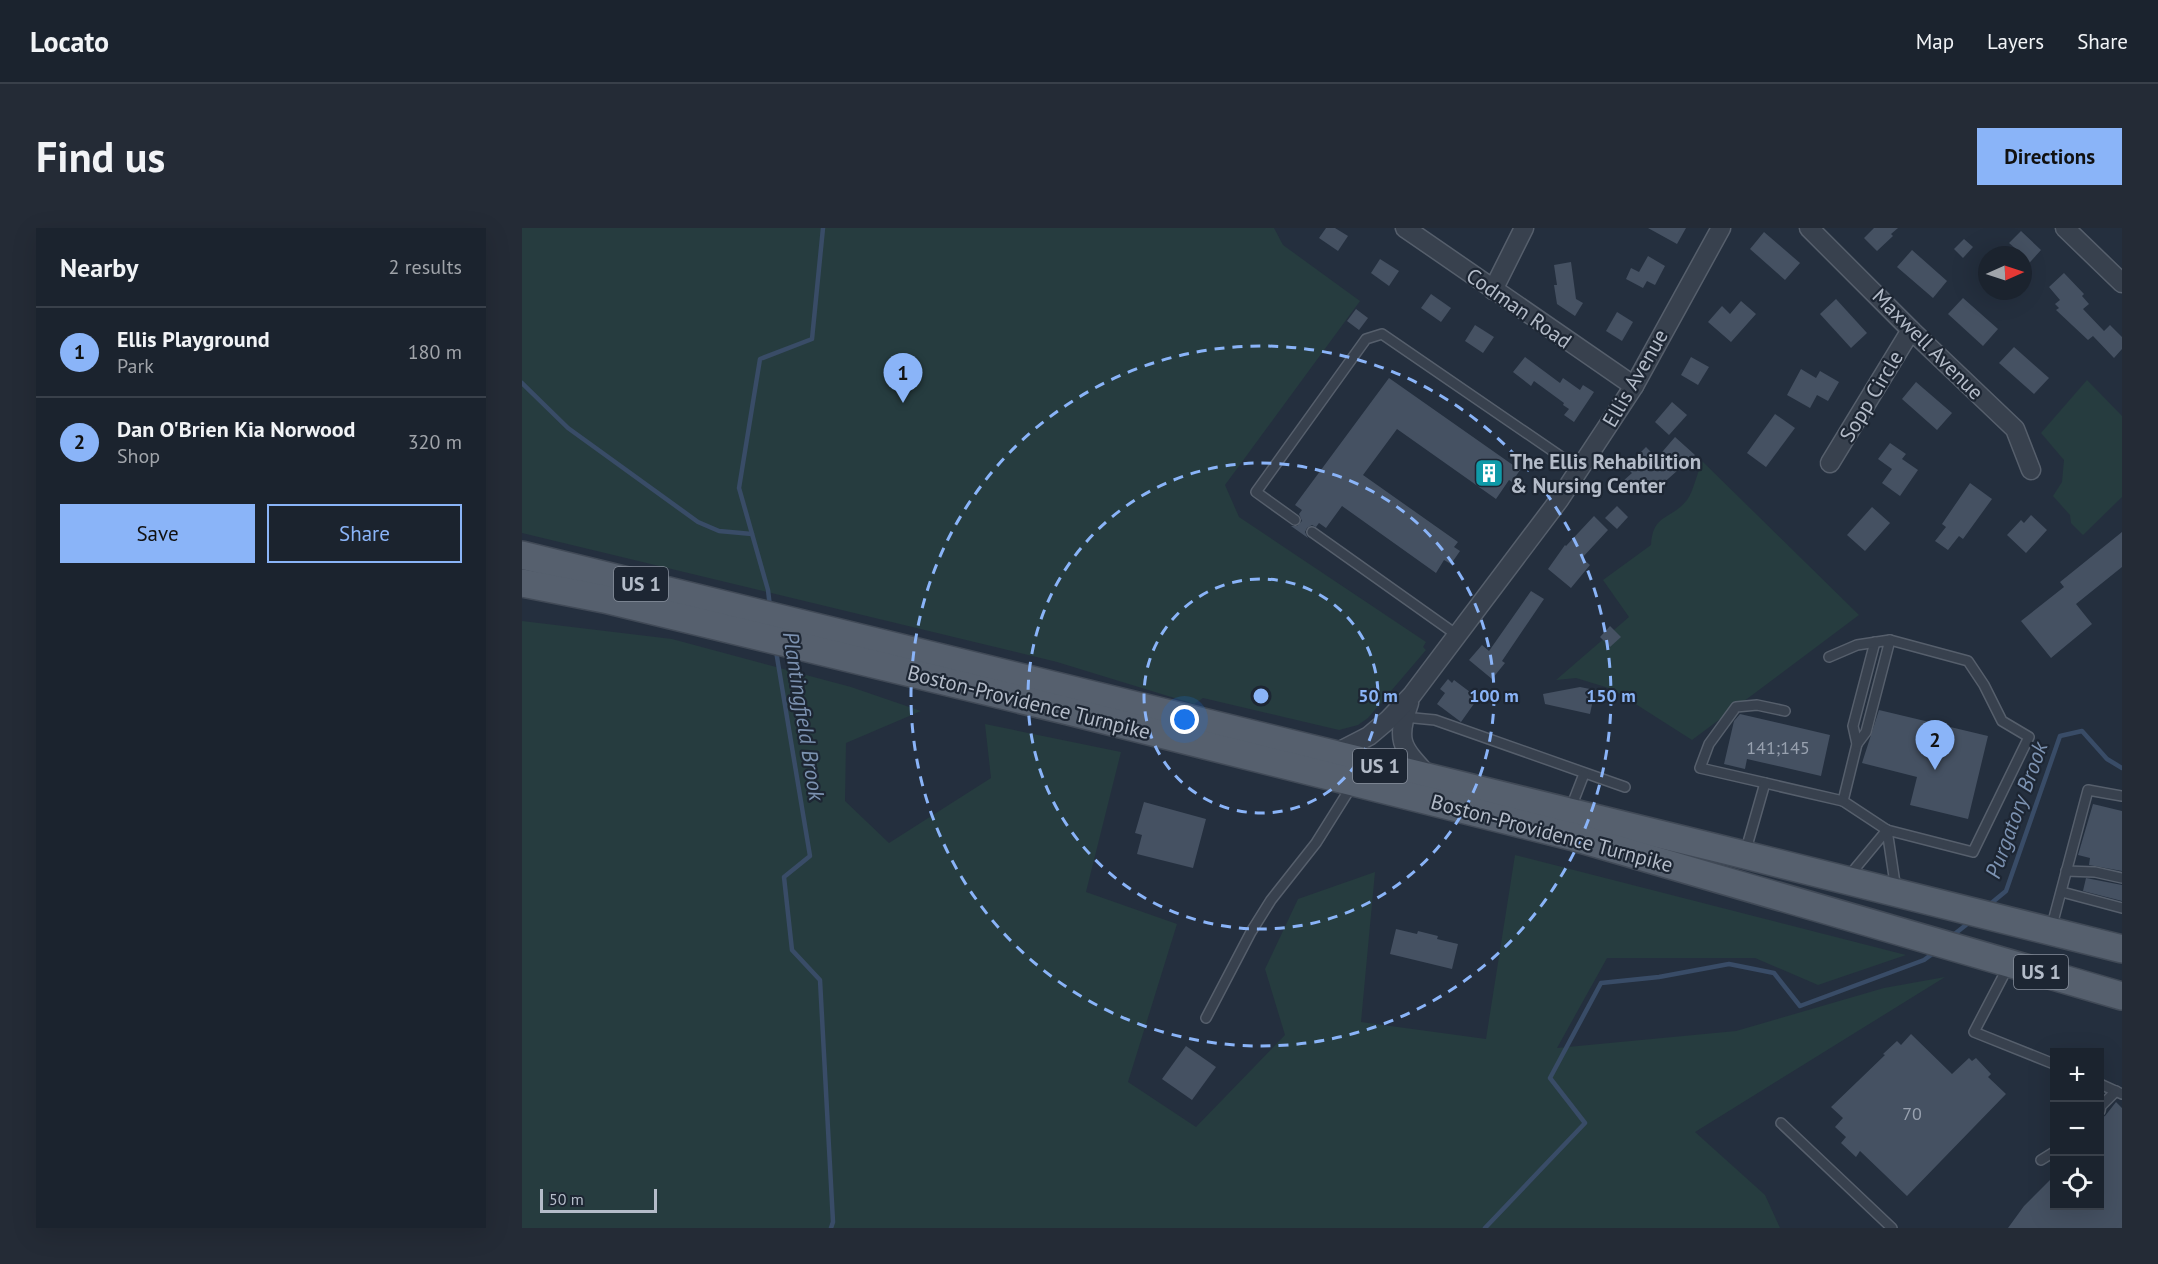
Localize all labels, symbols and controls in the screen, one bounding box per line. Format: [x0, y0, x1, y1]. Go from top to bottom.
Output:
text: Locato [30, 23, 109, 60]
text: Map [1916, 28, 1954, 55]
text: Layers [1987, 28, 2044, 55]
text: Share [2077, 28, 2128, 55]
button: Directions [1977, 128, 2122, 185]
text: Find us [36, 129, 165, 184]
north arrow [1978, 246, 2032, 300]
text: Nearby [60, 251, 138, 284]
text: 2 results [389, 254, 462, 280]
street label: Codman Road [1461, 262, 1577, 354]
street label: Maxwell Avenue [1867, 283, 1989, 405]
street label: Ellis Avenue [1596, 324, 1674, 432]
text: Ellis Playground [117, 325, 270, 353]
text: 1 [74, 339, 85, 365]
text: 180 m [408, 339, 462, 365]
street label: Sopp Circle [1833, 345, 1909, 447]
text: Park [117, 353, 154, 379]
pin: 1 [884, 354, 922, 403]
text: Dan O'Brien Kia Norwood [117, 415, 355, 443]
text: 2 [74, 429, 85, 455]
text: 320 m [408, 429, 462, 455]
text: Shop [117, 443, 160, 469]
place label: The Ellis Rehabilition & Nursing Center [1510, 448, 1701, 499]
building icon: The Ellis Rehabilition & Nursing Center [1473, 457, 1505, 489]
button: Save [60, 504, 255, 563]
button: Share [267, 504, 462, 563]
road number: US 1 [614, 567, 668, 601]
water label: Plantingfield Brook [777, 629, 831, 804]
street label: Boston-Providence Turnpike [905, 659, 1153, 745]
text: 50 m [1358, 684, 1398, 707]
text: 100 m [1469, 684, 1519, 707]
text: 150 m [1586, 684, 1636, 707]
centre of rings [1251, 686, 1271, 706]
your location [1170, 705, 1199, 734]
pin: 2 [1916, 720, 1954, 770]
house number: 141;145 [1746, 736, 1810, 759]
water label: Purgatory Brook [1978, 737, 2054, 882]
road number: US 1 [1353, 749, 1407, 783]
street label: Boston-Providence Turnpike [1428, 788, 1676, 878]
road number: US 1 [2014, 955, 2068, 989]
map controls [2050, 1048, 2104, 1210]
button: + [2050, 1048, 2104, 1102]
house number: 70 [1902, 1102, 1922, 1125]
button: − [2050, 1102, 2104, 1156]
button: locate [2050, 1156, 2104, 1210]
scale bar [540, 1186, 657, 1214]
text: 50 m [549, 1189, 584, 1209]

